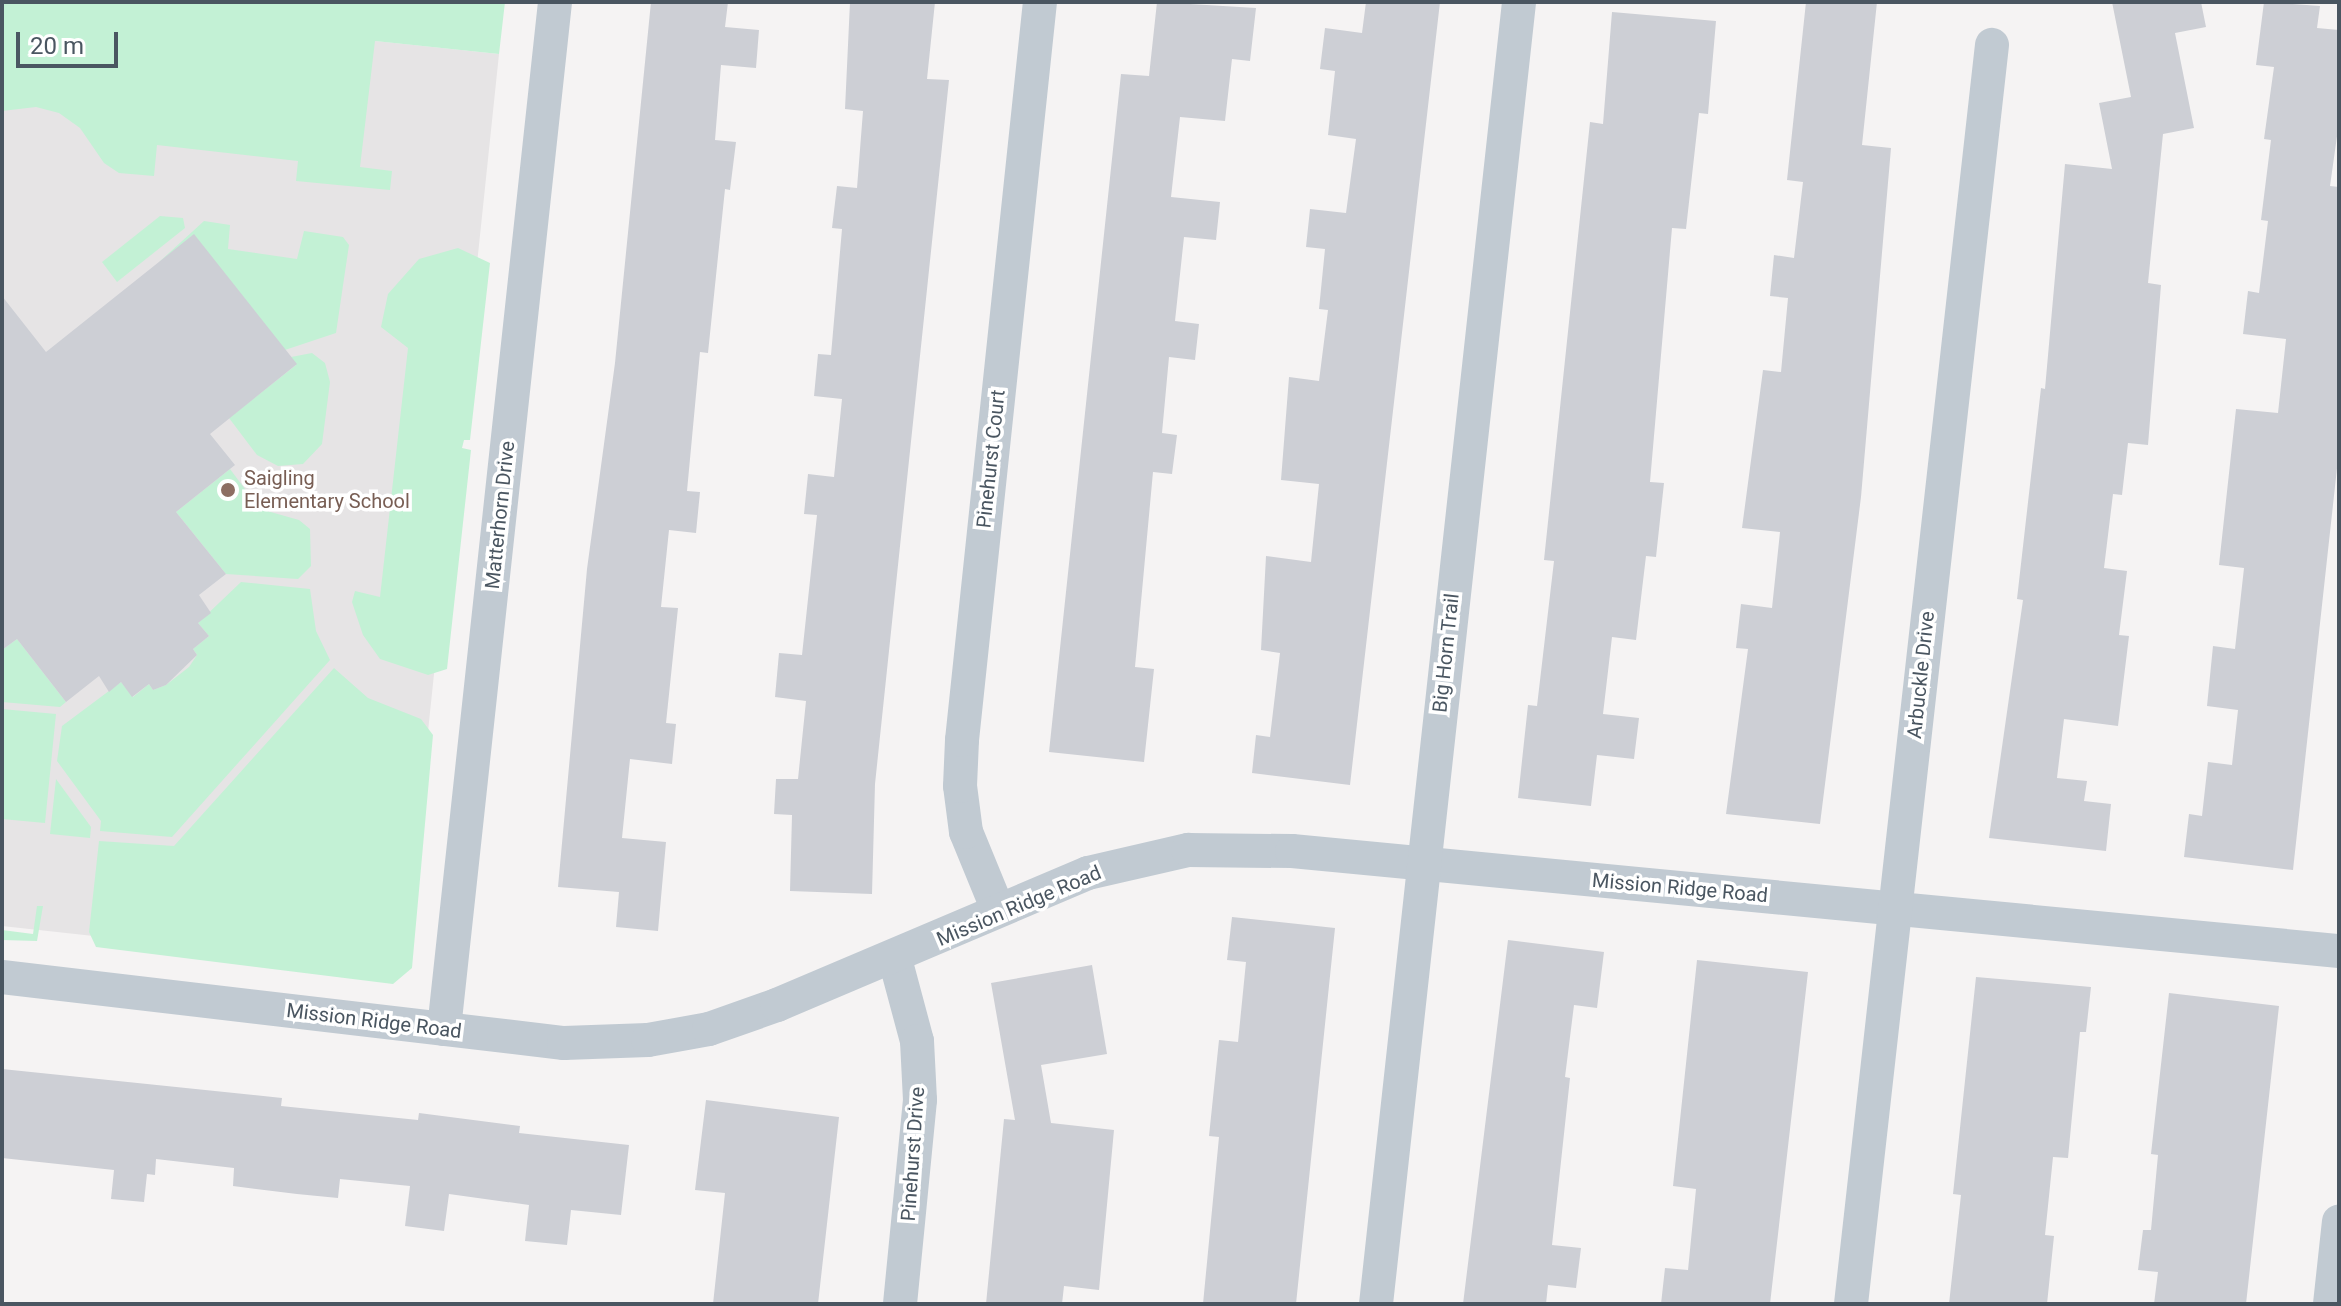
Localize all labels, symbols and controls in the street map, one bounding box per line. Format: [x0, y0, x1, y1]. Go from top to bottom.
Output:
scale bar [20, 16, 122, 66]
text: 20 m [30, 32, 84, 60]
street label: Pinehurst Court [972, 389, 1010, 529]
street label: Matterhorn Drive [480, 440, 520, 590]
place label: Saigling Elementary School [244, 466, 410, 513]
marker: Saigling Elementary School [219, 481, 237, 499]
street label: Big Horn Trail [1428, 592, 1464, 714]
street label: Arbuckle Drive [1902, 610, 1940, 740]
street label: Mission Ridge Road [933, 860, 1105, 952]
street label: Mission Ridge Road [1591, 868, 1769, 908]
street label: Mission Ridge Road [285, 998, 463, 1044]
street label: Pinehurst Drive [896, 1086, 930, 1222]

